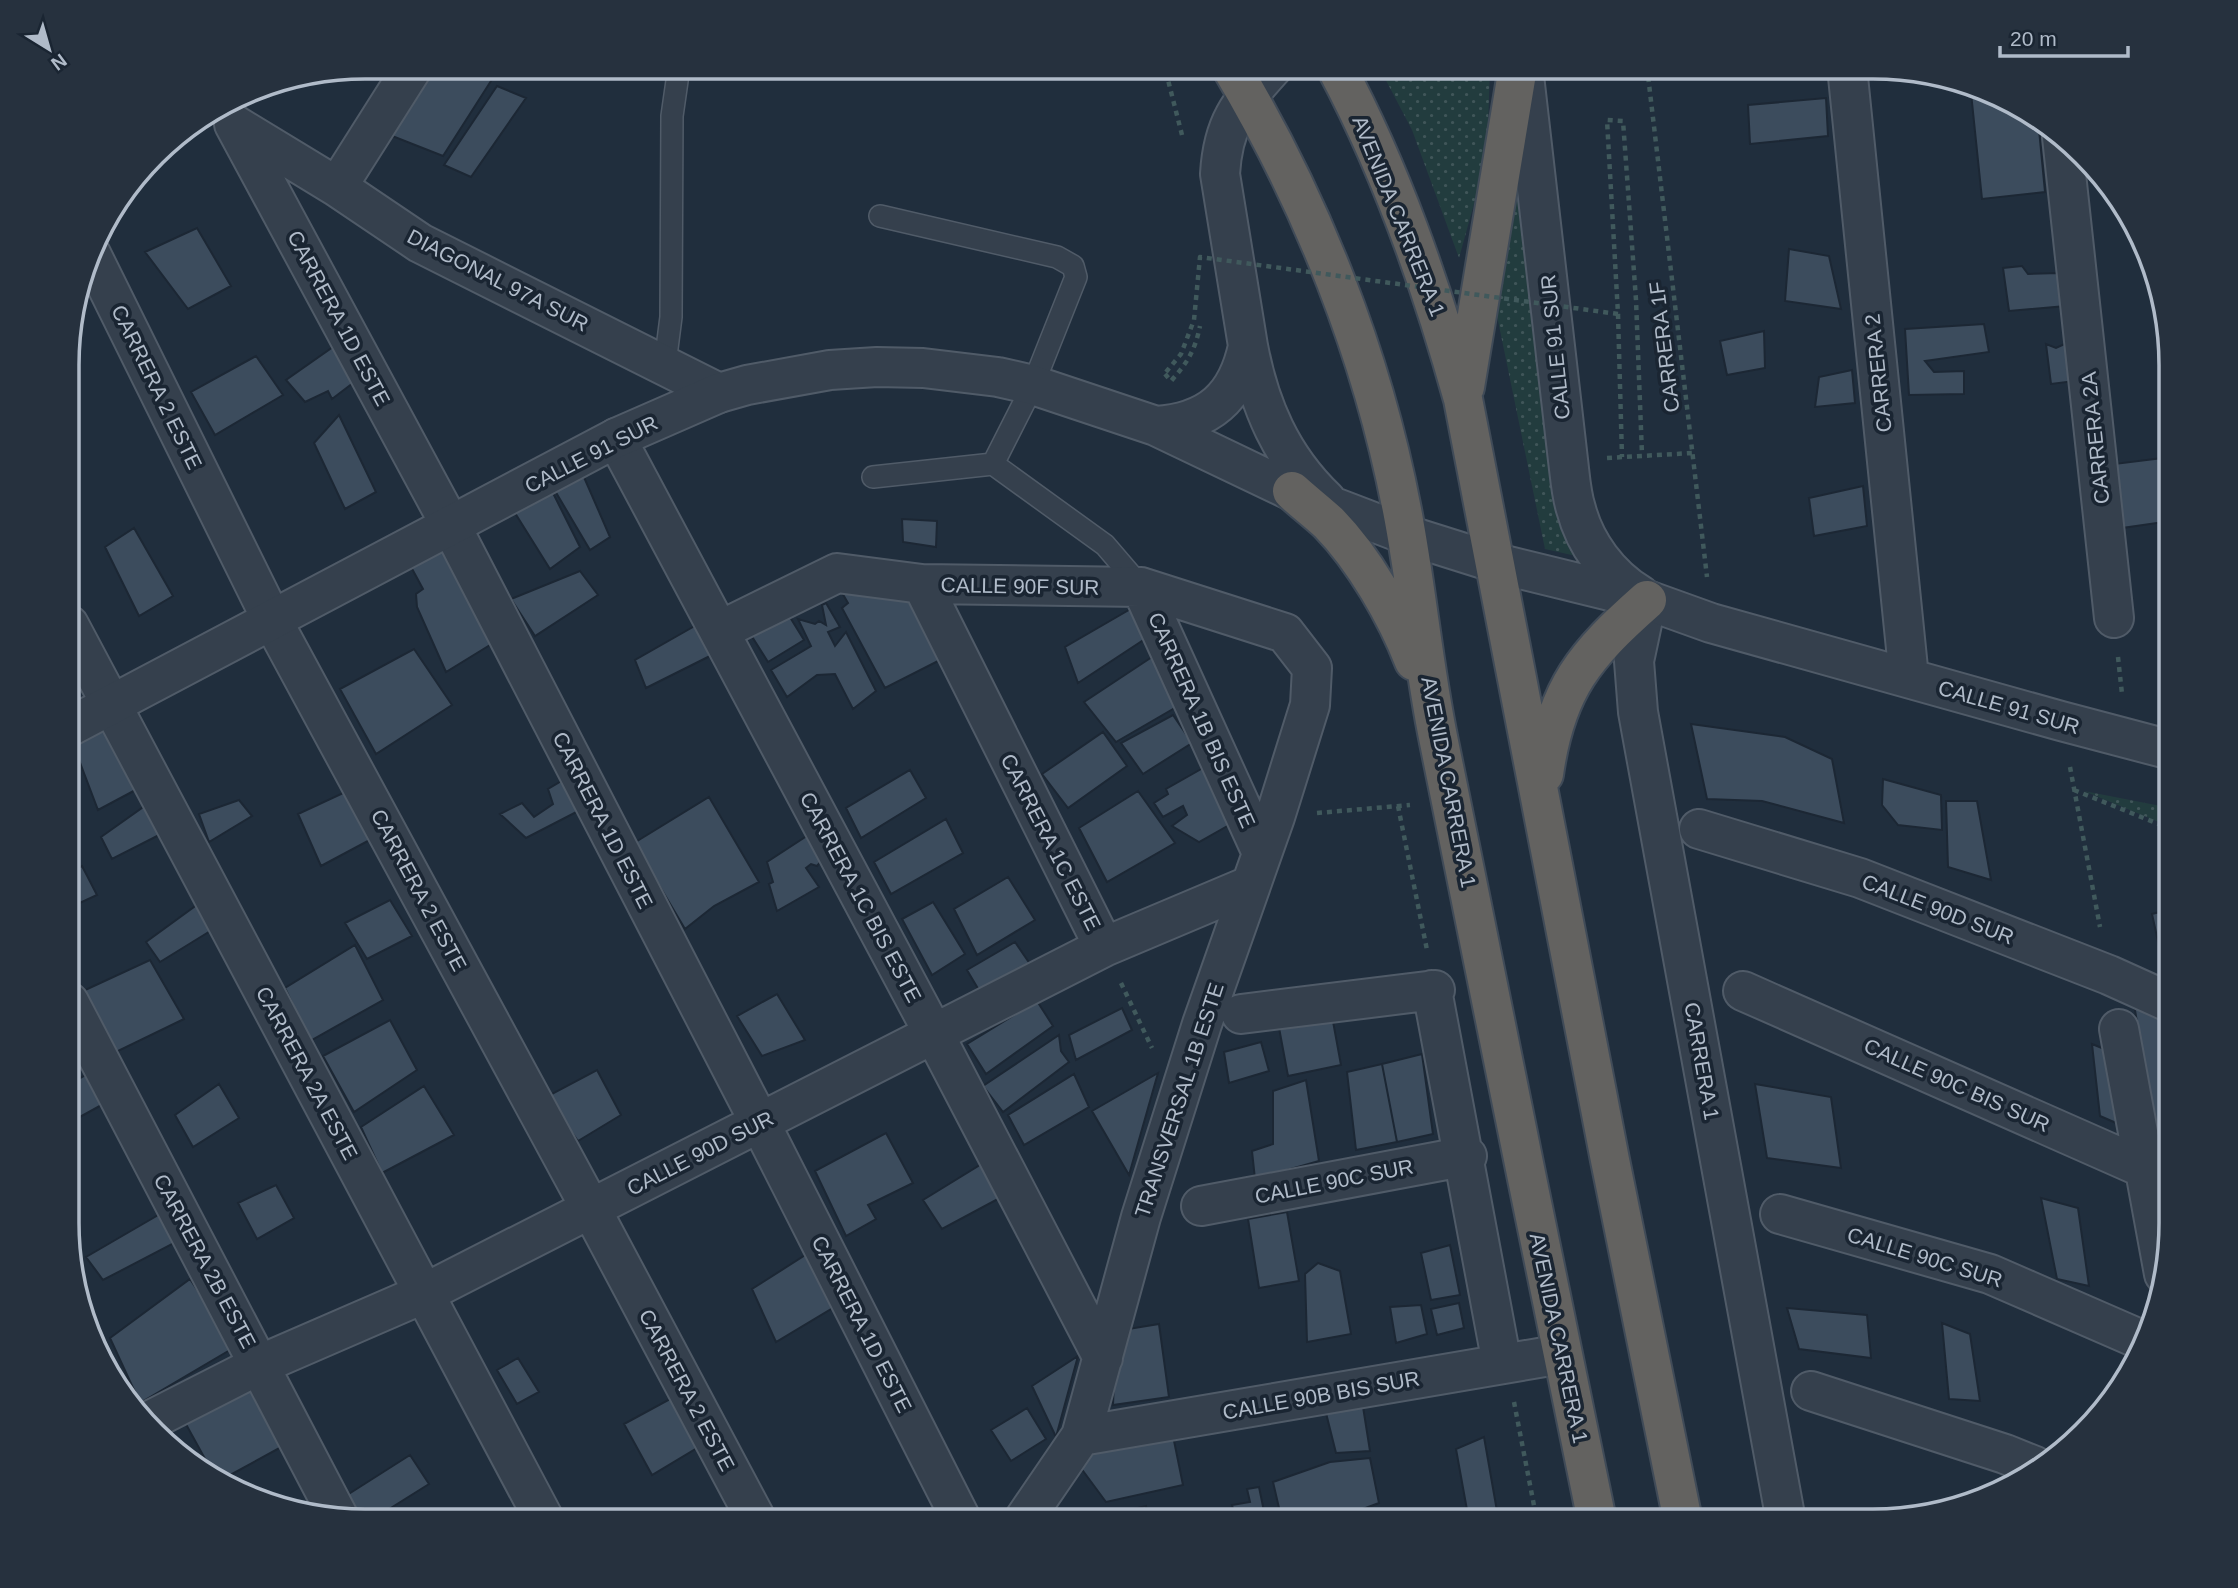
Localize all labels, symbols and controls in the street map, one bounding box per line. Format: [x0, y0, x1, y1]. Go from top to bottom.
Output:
north arrow [14, 14, 84, 84]
scale bar [2000, 14, 2128, 58]
text: 20 m [2010, 27, 2057, 50]
text: N [47, 50, 71, 75]
street label: AVENIDA CARRERA 1 [1348, 112, 1450, 320]
street label: DIAGONAL 97A SUR [404, 224, 592, 336]
street label: CARRERA 1D ESTE [283, 227, 395, 409]
street label: CALLE 91 SUR [1536, 273, 1574, 421]
street label: CARRERA 1F [1645, 280, 1683, 414]
street label: CARRERA 2 ESTE [107, 301, 207, 473]
street label: CARRERA 2 [1860, 313, 1896, 433]
street label: CARRERA 2A [2077, 371, 2113, 505]
street label: CALLE 91 SUR [521, 411, 661, 497]
street label: CALLE 90F SUR [940, 573, 1100, 599]
street label: CARRERA 1B BIS ESTE [1144, 609, 1260, 831]
street label: AVENIDA CARRERA 1 [1417, 675, 1481, 889]
street label: CALLE 91 SUR [1936, 676, 2082, 738]
street label: CARRERA 1D ESTE [549, 728, 657, 912]
street label: CARRERA 1C ESTE [997, 750, 1105, 934]
street label: CARRERA 1C BIS ESTE [796, 788, 926, 1006]
street label: CARRERA 2 ESTE [367, 805, 471, 975]
street label: CALLE 90D SUR [1859, 869, 2017, 949]
street label: TRANSVERSAL 1B ESTE [1130, 980, 1228, 1220]
street label: CARRERA 2A ESTE [252, 983, 362, 1163]
street label: CARRERA 1 [1680, 1000, 1724, 1122]
street label: CALLE 90C BIS SUR [1861, 1034, 2053, 1136]
street label: CALLE 90D SUR [623, 1106, 777, 1200]
street label: CALLE 90C SUR [1253, 1154, 1415, 1208]
street label: CARRERA 2B ESTE [149, 1170, 261, 1352]
street label: CALLE 90C SUR [1845, 1222, 2005, 1292]
street label: AVENIDA CARRERA 1 [1525, 1231, 1593, 1445]
street label: CARRERA 1D ESTE [808, 1232, 916, 1416]
street label: CARRERA 2 ESTE [635, 1305, 739, 1475]
street label: CALLE 90B BIS SUR [1221, 1366, 1421, 1424]

